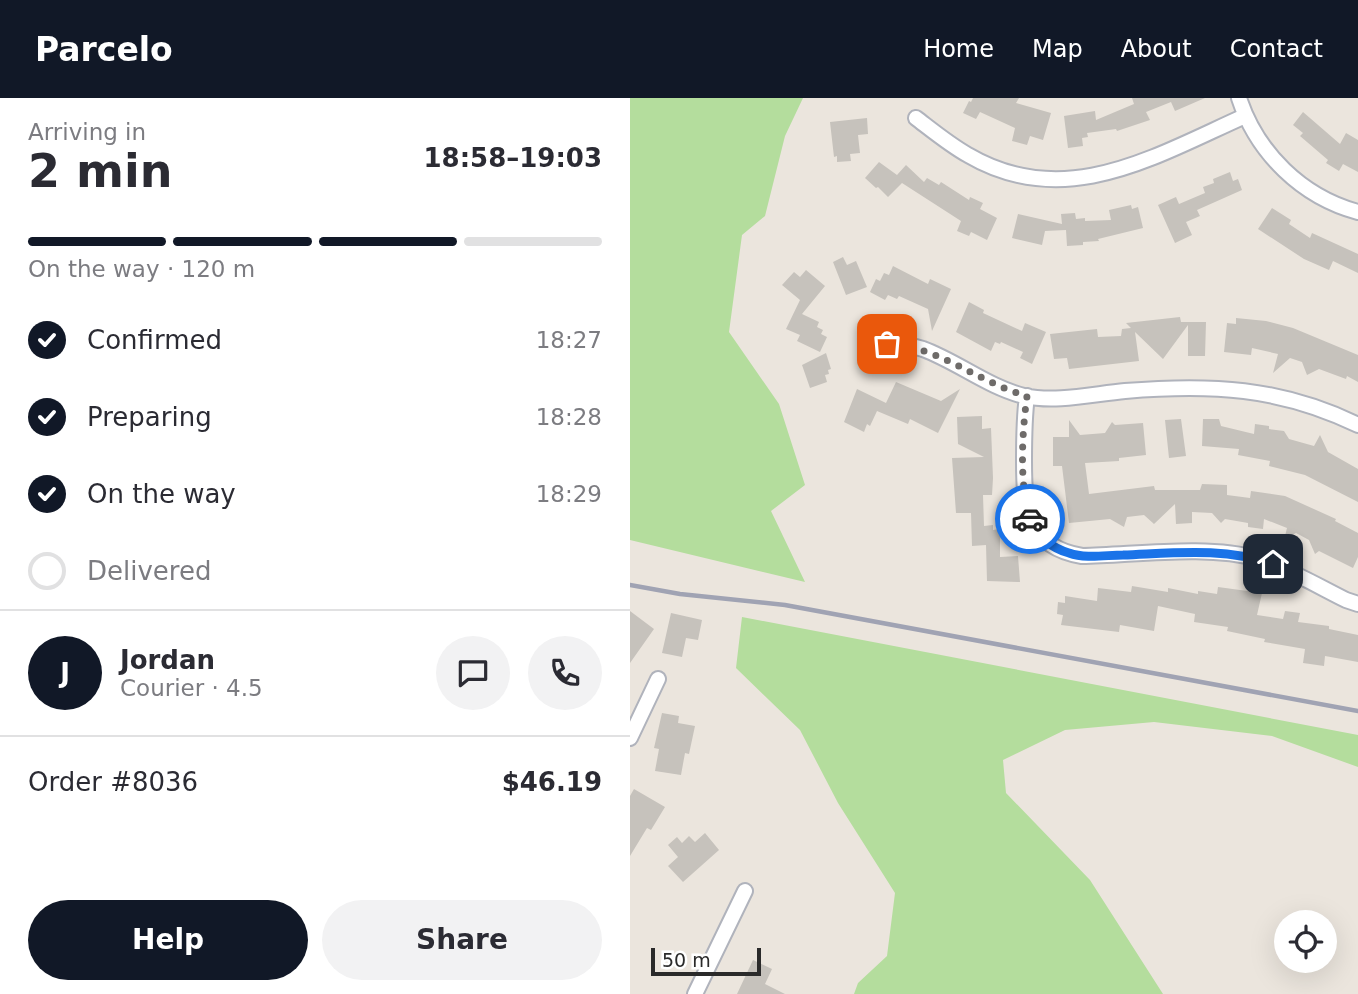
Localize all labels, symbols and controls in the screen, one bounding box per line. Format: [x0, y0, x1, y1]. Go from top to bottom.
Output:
text: Parcelo [35, 30, 173, 69]
text: Home [923, 35, 994, 63]
text: Map [1032, 35, 1083, 63]
text: About [1121, 35, 1192, 63]
text: Contact [1230, 35, 1323, 63]
text: Arriving in [28, 119, 146, 145]
text: 18:58–19:03 [423, 143, 602, 173]
text: 2 min [28, 144, 172, 198]
text: On the way · 120 m [28, 256, 255, 282]
pin [857, 314, 917, 374]
icon: check [28, 321, 66, 359]
text: Confirmed [87, 325, 222, 355]
icon: bag [868, 325, 906, 363]
text: 18:27 [536, 327, 602, 353]
icon: check [28, 398, 66, 436]
text: Preparing [87, 402, 212, 432]
text: 18:28 [536, 404, 602, 430]
icon: check [28, 475, 66, 513]
text: On the way [87, 479, 236, 509]
text: 18:29 [536, 481, 602, 507]
courier [995, 484, 1065, 554]
icon: car [1011, 500, 1049, 538]
pin [1243, 534, 1303, 594]
icon: home [1254, 545, 1292, 583]
text: Delivered [87, 556, 211, 586]
button: chat [436, 636, 510, 710]
button: phone [528, 636, 602, 710]
text: Jordan [120, 645, 215, 675]
text: J [60, 658, 70, 688]
text: Courier · 4.5 [120, 675, 263, 701]
text: Order #8036 [28, 767, 198, 797]
text: $46.19 [502, 767, 602, 797]
button: Help [28, 900, 308, 980]
button: Share [322, 900, 602, 980]
map controls [1274, 910, 1337, 973]
button: locate [1274, 910, 1337, 973]
scale bar [651, 945, 761, 977]
text: 50 m [662, 949, 711, 971]

